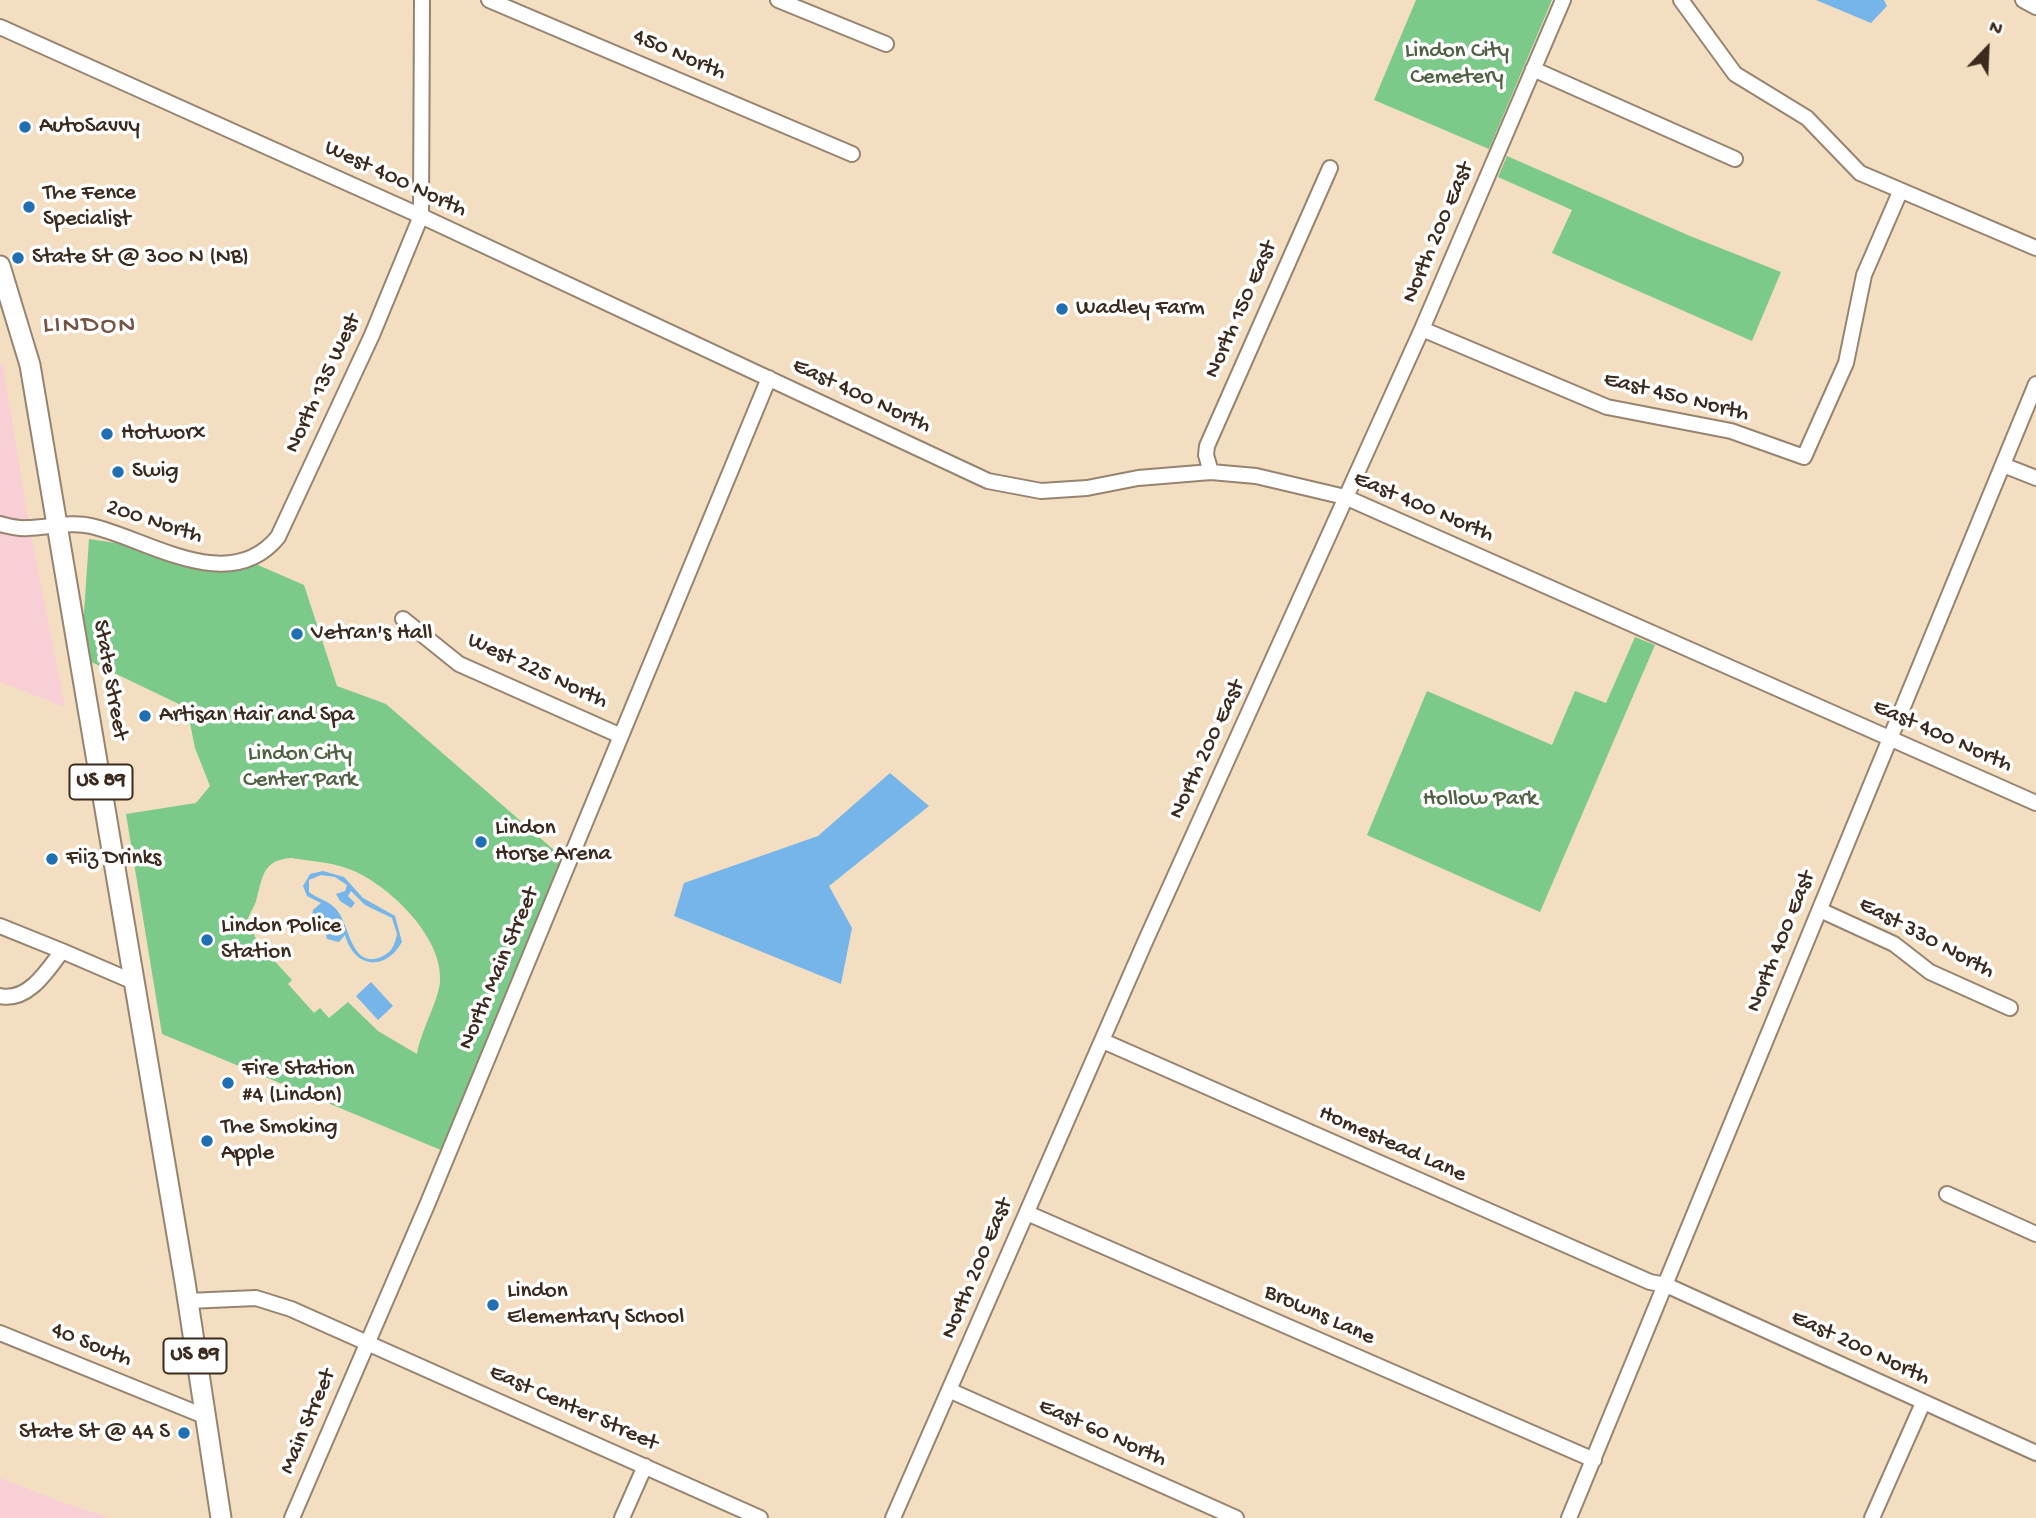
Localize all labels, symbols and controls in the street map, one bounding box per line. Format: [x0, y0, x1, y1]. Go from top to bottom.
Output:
north arrow [1952, 14, 2022, 84]
text: N [1985, 16, 2006, 42]
street label: 450 North [628, 24, 730, 88]
park label: Lindon City Cemetery [1405, 38, 1509, 92]
place label: AutoSavvy [39, 113, 140, 141]
marker: AutoSavvy [17, 119, 33, 135]
street label: West 400 North [319, 135, 471, 225]
street label: North 200 East [1397, 159, 1481, 307]
place label: The Fence Specialist [43, 180, 136, 234]
marker: The Fence Specialist [21, 199, 37, 215]
street label: North 150 East [1199, 237, 1285, 383]
place label: State St @ 300 N (NB) [32, 244, 249, 272]
marker: State St @ 300 N (NB) [10, 250, 26, 266]
place label: Wadley Farm [1076, 295, 1205, 323]
marker: Wadley Farm [1054, 301, 1070, 317]
street label: North 135 West [280, 310, 368, 458]
district label: LINDON [44, 311, 136, 343]
street label: East 400 North [787, 353, 935, 441]
street label: East 450 North [1601, 367, 1751, 429]
place label: Hotworx [121, 420, 205, 448]
marker: Hotworx [99, 426, 115, 442]
place label: Swig [132, 458, 179, 486]
marker: Swig [110, 464, 126, 480]
street label: East 400 North [1349, 466, 1497, 550]
street label: 200 North [102, 494, 206, 552]
street label: State Street [85, 618, 133, 742]
place label: Vetran's Hall [311, 620, 433, 648]
marker: Vetran's Hall [289, 626, 305, 642]
street label: West 225 North [462, 627, 612, 717]
street label: North 200 East [1164, 676, 1252, 824]
street label: East 400 North [1868, 694, 2016, 780]
place label: Artisan Hair and Spa [159, 702, 355, 730]
marker: Artisan Hair and Spa [137, 708, 153, 724]
park label: Lindon City Center Park [243, 741, 357, 795]
road number: US 89 [70, 764, 132, 800]
park label: Hollow Park [1423, 786, 1537, 814]
place label: Lindon Horse Arena [495, 815, 611, 869]
marker: Lindon Horse Arena [473, 834, 489, 850]
place label: Fiiz Drinks [66, 845, 161, 873]
marker: Fiiz Drinks [44, 851, 60, 867]
street label: North 400 East [1741, 867, 1823, 1017]
street label: North Main Street [453, 884, 547, 1054]
street label: East 330 North [1853, 892, 1999, 986]
place label: Lindon Police Station [221, 913, 341, 967]
marker: Lindon Police Station [199, 932, 215, 948]
place label: Fire Station #4 (Lindon) [242, 1056, 354, 1110]
marker: Fire Station #4 (Lindon) [220, 1075, 236, 1091]
street label: Homestead Lane [1314, 1100, 1470, 1190]
place label: The Smoking Apple [221, 1114, 338, 1168]
marker: The Smoking Apple [199, 1133, 215, 1149]
street label: North 200 East [936, 1195, 1020, 1343]
place label: Lindon Elementary School [507, 1278, 684, 1332]
street label: Browns Lane [1259, 1279, 1379, 1353]
marker: Lindon Elementary School [485, 1297, 501, 1313]
street label: East 200 North [1786, 1305, 1934, 1393]
street label: 40 South [47, 1317, 135, 1375]
road number: US 89 [164, 1338, 227, 1374]
street label: East Center Street [484, 1359, 662, 1459]
street label: Main Street [275, 1365, 343, 1479]
street label: East 60 North [1034, 1393, 1170, 1475]
place label: State St @ 44 S [19, 1419, 170, 1447]
marker: State St @ 44 S [176, 1425, 192, 1441]

